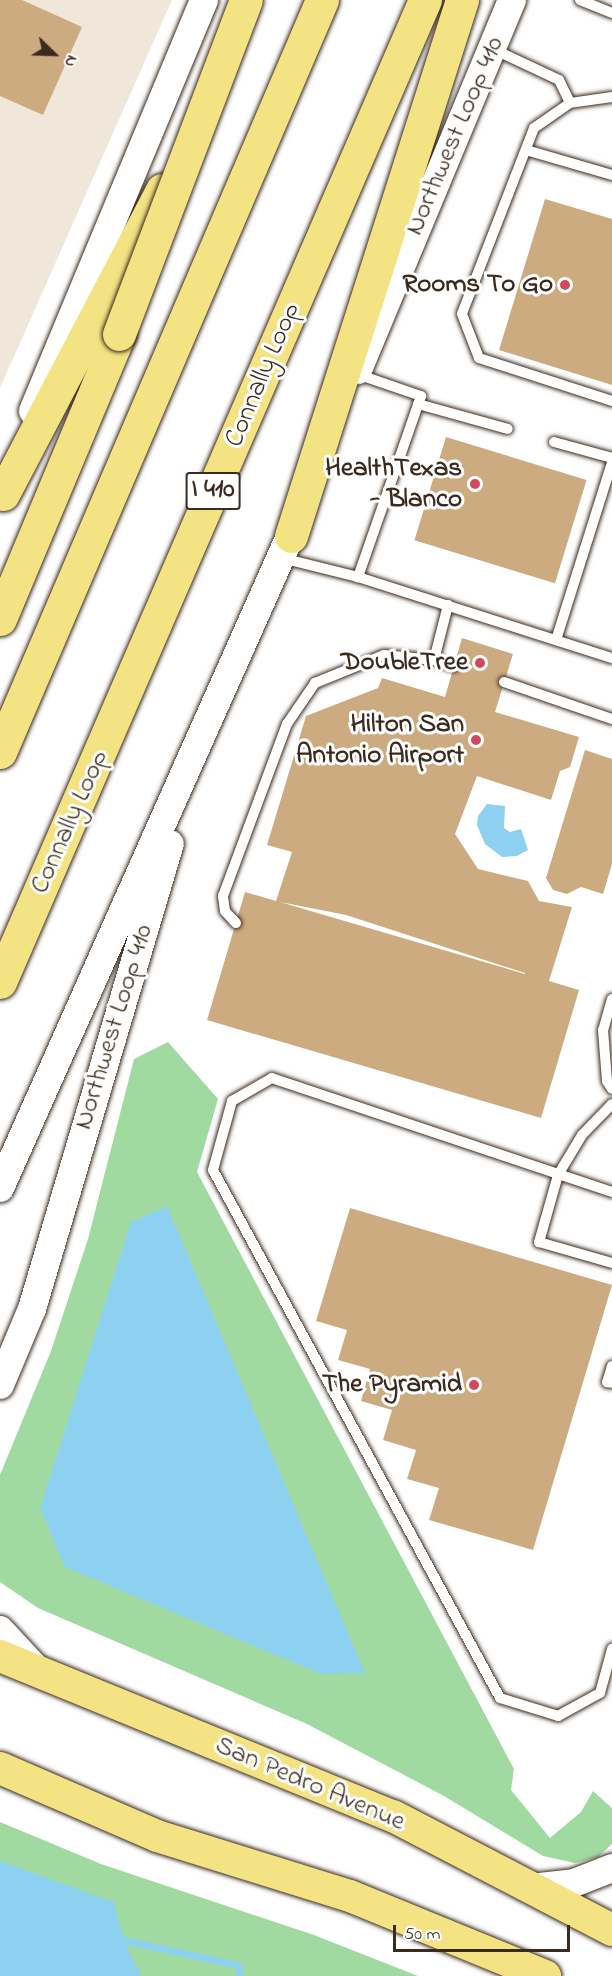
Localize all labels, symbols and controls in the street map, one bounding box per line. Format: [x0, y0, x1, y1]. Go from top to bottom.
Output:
north arrow [24, 24, 84, 84]
street label: Northwest Loop 410 [399, 32, 511, 240]
text: N [57, 51, 84, 71]
place label: Rooms To Go [402, 269, 553, 301]
marker: Rooms To Go [558, 278, 572, 292]
street label: Connally Loop [218, 298, 308, 452]
place label: HealthTexas - Blanco [325, 452, 462, 515]
road number: I 410 [184, 468, 242, 514]
marker: HealthTexas - Blanco [466, 475, 484, 493]
place label: DoubleTree [341, 647, 468, 679]
marker: DoubleTree [473, 656, 487, 670]
place label: Hilton San Antonio Airport [296, 708, 464, 771]
marker: Hilton San Antonio Airport [469, 733, 483, 747]
street label: Connally Loop [24, 745, 116, 899]
street label: Northwest Loop 410 [67, 921, 161, 1133]
place label: The Pyramid [322, 1369, 462, 1401]
marker: The Pyramid [467, 1378, 481, 1392]
street label: San Pedro Avenue [210, 1729, 410, 1839]
scale bar [396, 1913, 573, 1951]
text: 50 m [404, 1922, 441, 1948]

